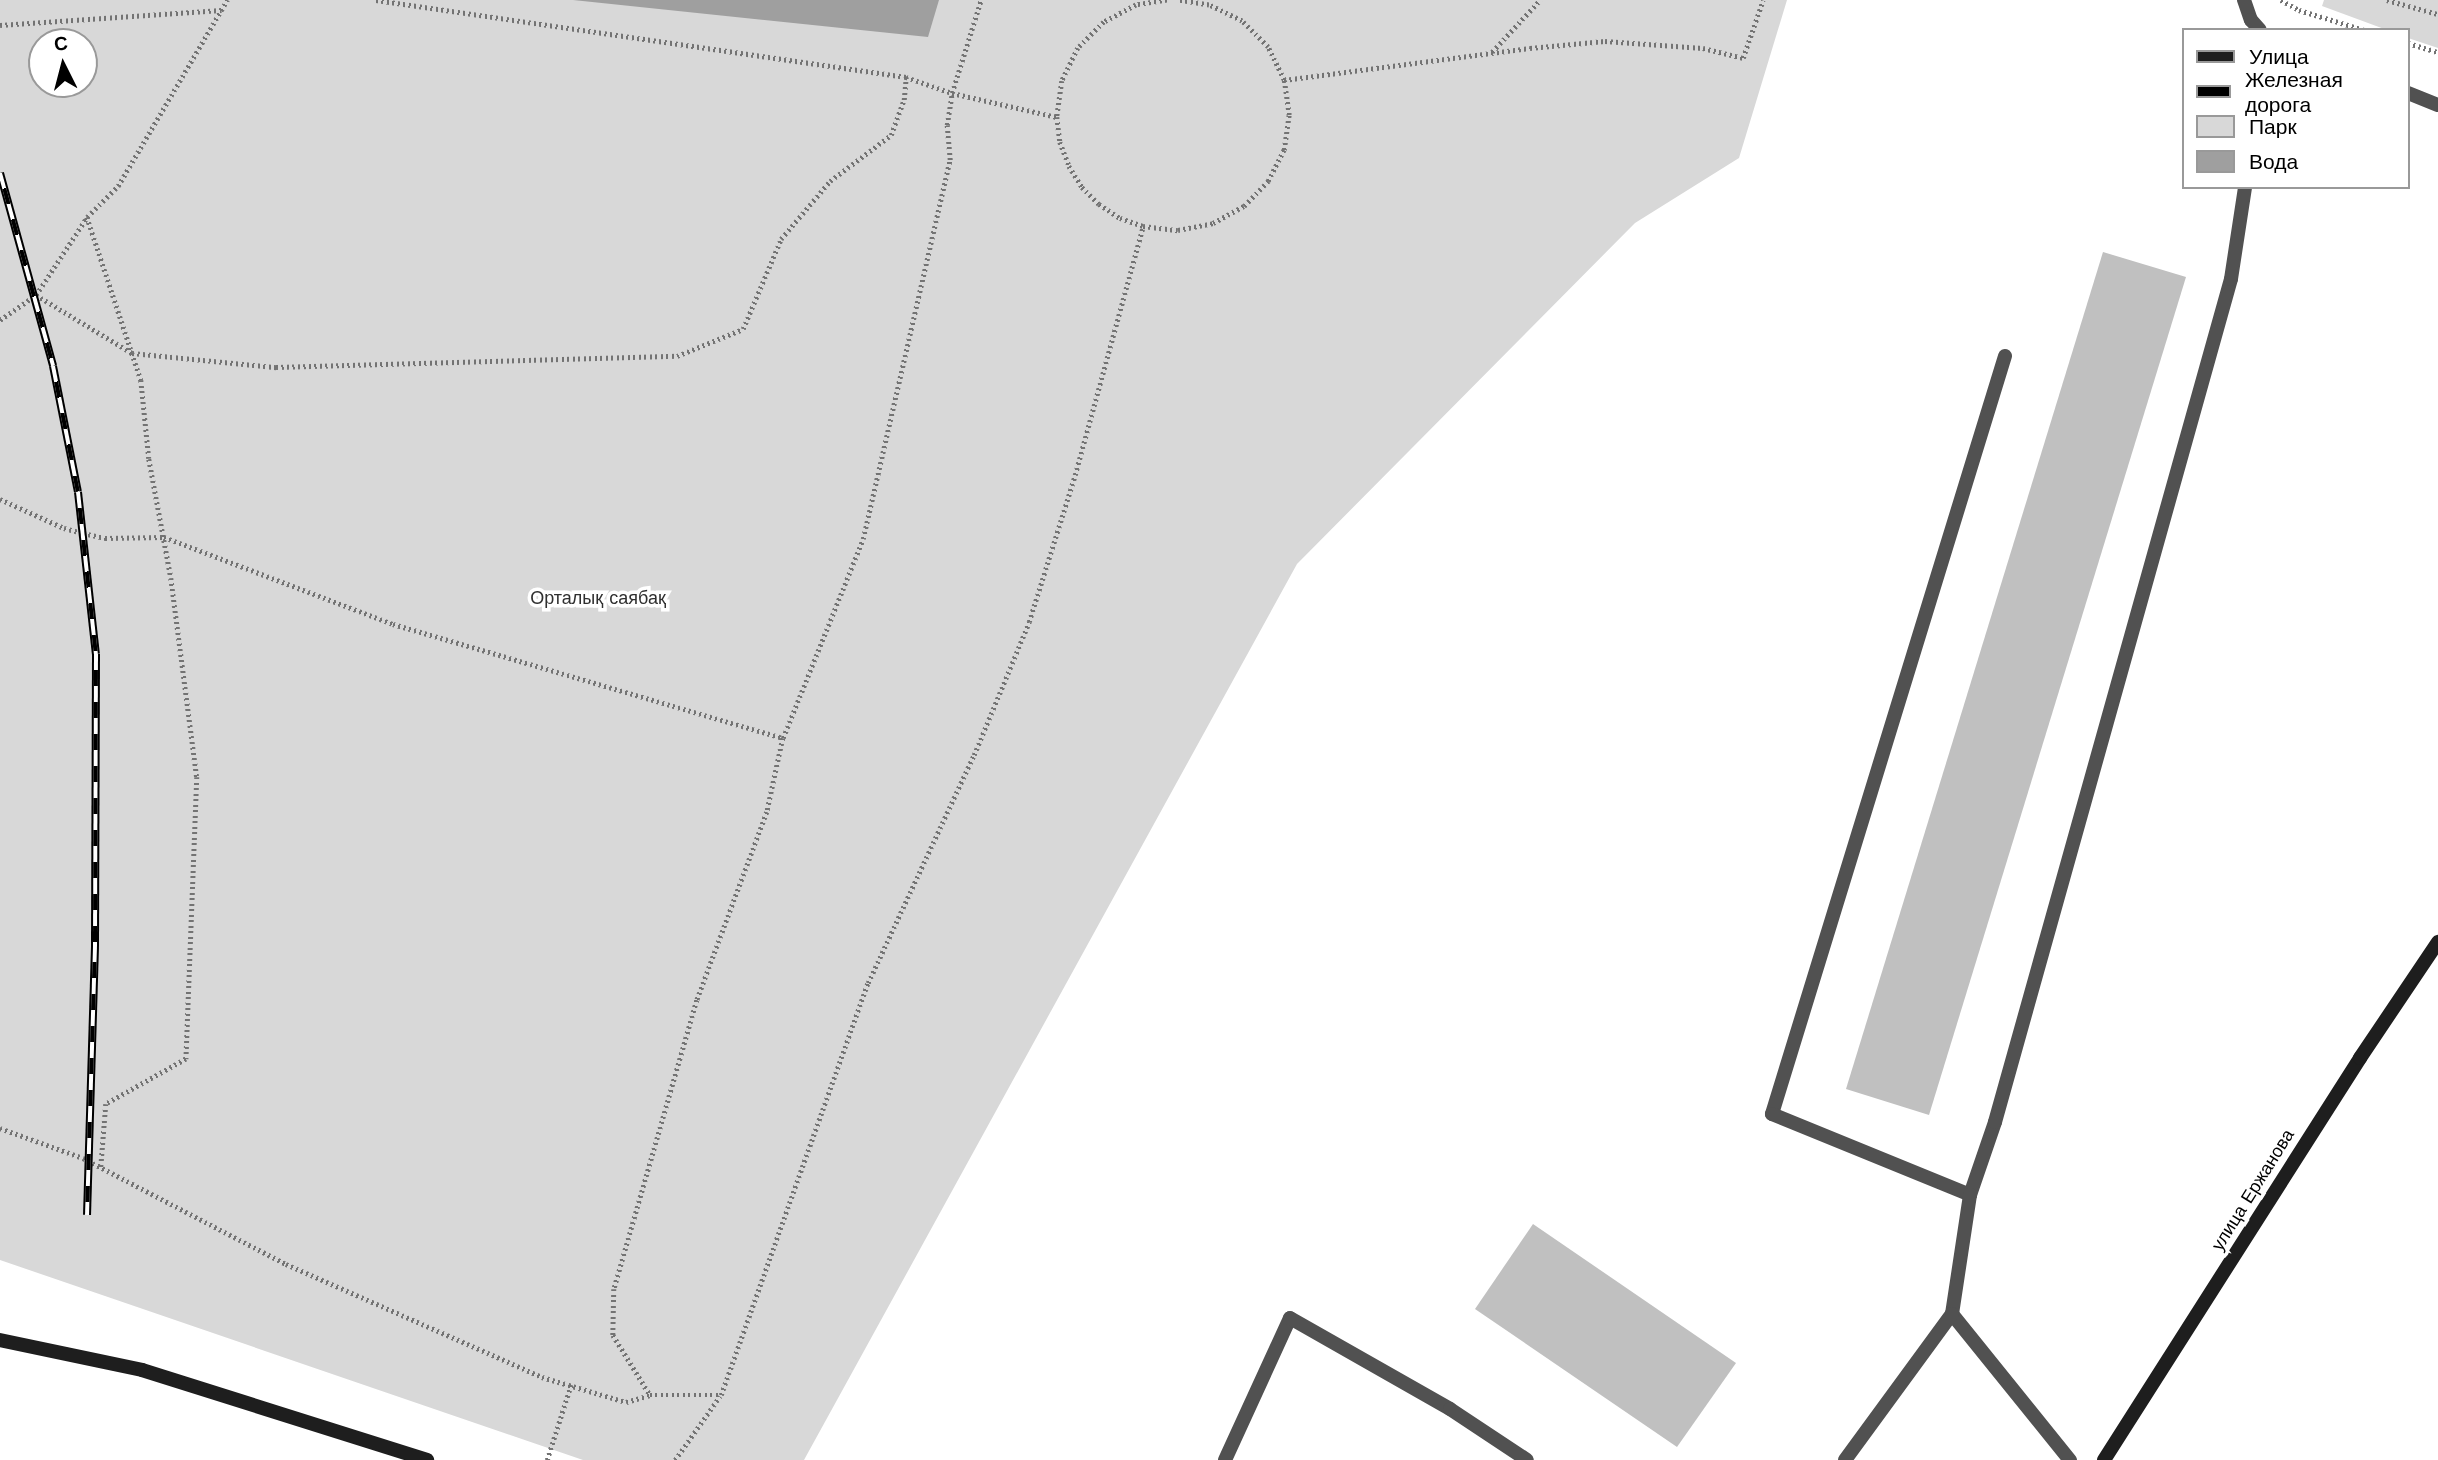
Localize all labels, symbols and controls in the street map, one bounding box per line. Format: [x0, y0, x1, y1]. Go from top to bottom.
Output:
north arrow [28, 28, 98, 98]
legend [2182, 28, 2410, 189]
text: С [53, 31, 69, 56]
text: Улица [2249, 44, 2309, 69]
text: Железная дорога [2245, 67, 2343, 117]
text: Парк [2249, 114, 2297, 139]
text: Вода [2249, 149, 2298, 174]
park label: Орталық саябақ [530, 587, 666, 609]
street label: улица Ержанова [2207, 1125, 2299, 1255]

